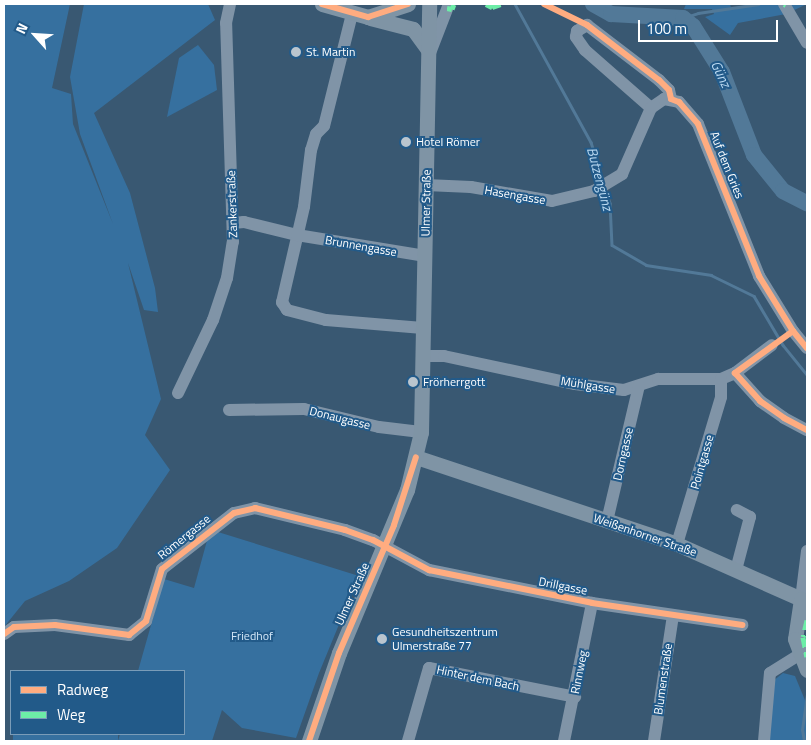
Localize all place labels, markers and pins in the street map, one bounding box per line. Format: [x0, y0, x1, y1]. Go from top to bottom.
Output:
place label: St. Martin [306, 45, 355, 59]
marker: St. Martin [290, 46, 302, 58]
place label: Hotel Römer [416, 135, 480, 149]
marker: Hotel Römer [400, 136, 412, 148]
place label: Frörherrgott [423, 375, 485, 389]
marker: Frörherrgott [407, 376, 419, 388]
place label: Gesundheitszentrum Ulmerstraße 77 [392, 625, 498, 653]
marker: Gesundheitszentrum Ulmerstraße 77 [376, 633, 388, 645]

